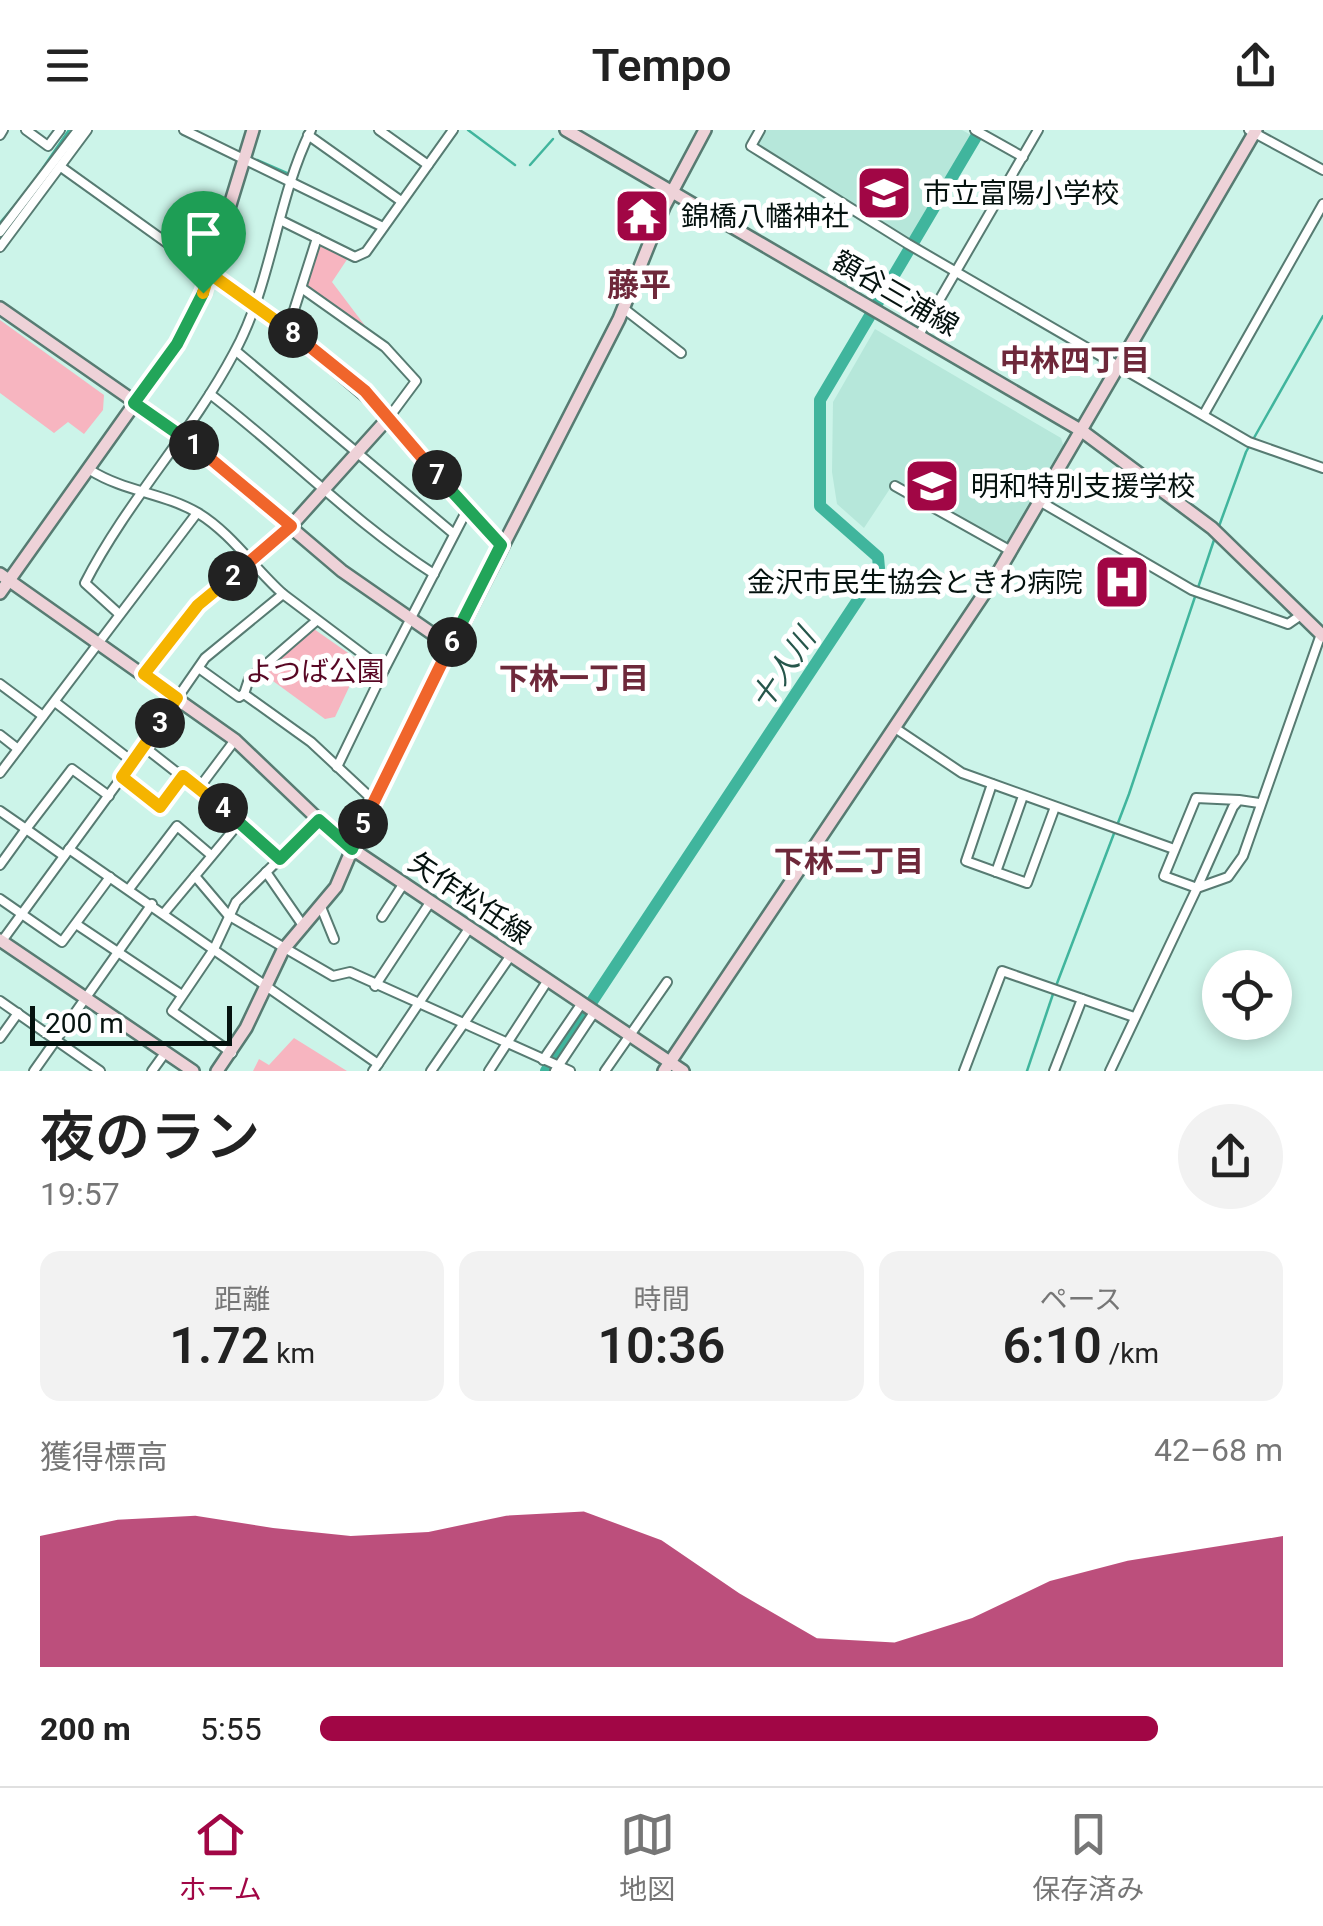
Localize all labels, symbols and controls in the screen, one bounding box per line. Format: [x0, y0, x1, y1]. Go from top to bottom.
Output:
icon: menu [40, 38, 95, 93]
icon: share [1228, 38, 1283, 93]
text: Tempo [592, 39, 731, 92]
school or university icon: 市立富陽小学校 [854, 163, 914, 223]
place label: 市立富陽小学校 [923, 177, 1119, 210]
temple icon: 錦橋八幡神社 [612, 186, 672, 246]
pin [161, 191, 246, 294]
place label: 錦橋八幡神社 [681, 200, 849, 233]
icon: arrive [176, 206, 231, 261]
street label: 額谷三浦線 [827, 244, 965, 343]
district label: 藤平 [607, 266, 671, 304]
pin: 8 [268, 308, 318, 358]
text: 8 [285, 316, 301, 349]
district label: 中林四丁目 [1000, 343, 1150, 378]
pin: 1 [169, 420, 219, 470]
text: 1 [186, 428, 202, 461]
pin: 7 [412, 450, 462, 500]
school or university icon: 明和特別支援学校 [902, 456, 962, 516]
text: 7 [429, 458, 445, 491]
place label: 明和特別支援学校 [971, 470, 1195, 503]
pin: 2 [208, 551, 258, 601]
hospital icon: 金沢市民生協会ときわ病院 [1092, 552, 1152, 612]
text: 2 [225, 559, 241, 592]
place label: 金沢市民生協会ときわ病院 [747, 566, 1083, 599]
pin: 6 [427, 617, 477, 667]
water label: 十人川 [743, 619, 824, 716]
text: 6 [444, 625, 460, 658]
park label: よつば公園 [245, 655, 385, 688]
district label: 下林一丁目 [499, 661, 649, 696]
pin: 3 [135, 698, 185, 748]
text: 3 [152, 706, 168, 739]
pin: 4 [198, 783, 248, 833]
text: 4 [215, 791, 231, 824]
pin: 5 [338, 799, 388, 849]
text: 5 [355, 807, 371, 840]
district label: 下林二丁目 [774, 844, 924, 879]
street label: 矢作松任線 [402, 846, 537, 951]
map controls [1202, 950, 1292, 1040]
button: locate [1202, 950, 1292, 1040]
scale bar [30, 1001, 232, 1046]
text: 200 m [45, 1007, 124, 1040]
button: share [1178, 1104, 1283, 1209]
text: 夜のラン [40, 1105, 260, 1169]
text: 19:57 [40, 1175, 120, 1213]
text: 距離 [214, 1283, 270, 1316]
text: 時間 [633, 1283, 690, 1316]
text: ペース [1040, 1283, 1122, 1316]
text: 1.72 [169, 1317, 269, 1375]
text: 10:36 [598, 1317, 725, 1375]
text: 6:10 [1003, 1317, 1102, 1375]
text: km [269, 1337, 315, 1370]
text: /km [1102, 1337, 1159, 1370]
text: 42–68 m [1154, 1431, 1283, 1469]
text: 獲得標高 [40, 1438, 168, 1476]
text: 200 m [40, 1710, 131, 1748]
text: 5:55 [200, 1710, 262, 1748]
tab: ホーム [179, 1807, 262, 1907]
tab: 地図 [619, 1807, 675, 1907]
tab: 保存済み [1032, 1807, 1144, 1907]

